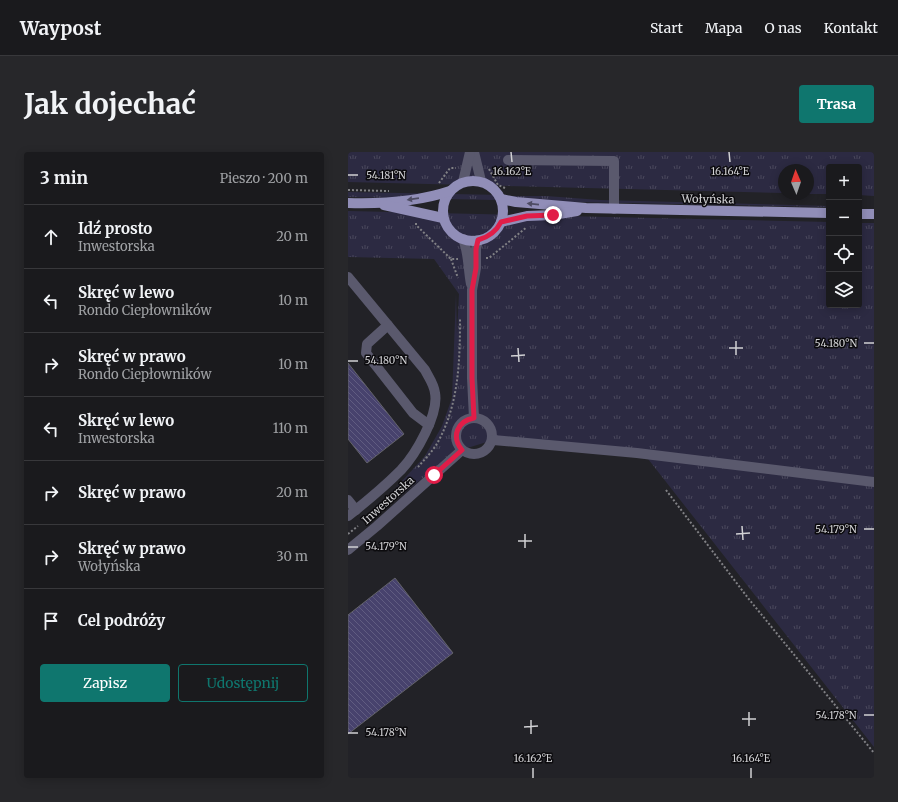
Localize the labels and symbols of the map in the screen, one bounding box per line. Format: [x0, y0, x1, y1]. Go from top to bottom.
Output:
north arrow [778, 164, 814, 200]
text: 16.162°E [493, 165, 532, 178]
text: 16.164°E [711, 165, 750, 178]
text: 54.181°N [366, 169, 406, 182]
street label: Wołyńska [680, 192, 735, 206]
one-way arrow [407, 196, 419, 202]
one-way arrow [527, 200, 539, 207]
route end [544, 206, 562, 224]
text: 54.180°N [815, 337, 857, 350]
text: 54.180°N [365, 354, 407, 367]
route start [425, 466, 443, 484]
street label: Inwestorska [359, 473, 417, 527]
text: 54.179°N [815, 523, 857, 536]
text: 54.179°N [365, 540, 407, 553]
text: 54.178°N [815, 709, 857, 722]
text: 54.178°N [365, 726, 407, 739]
text: 16.162°E [514, 752, 553, 765]
text: 16.164°E [732, 752, 771, 765]

